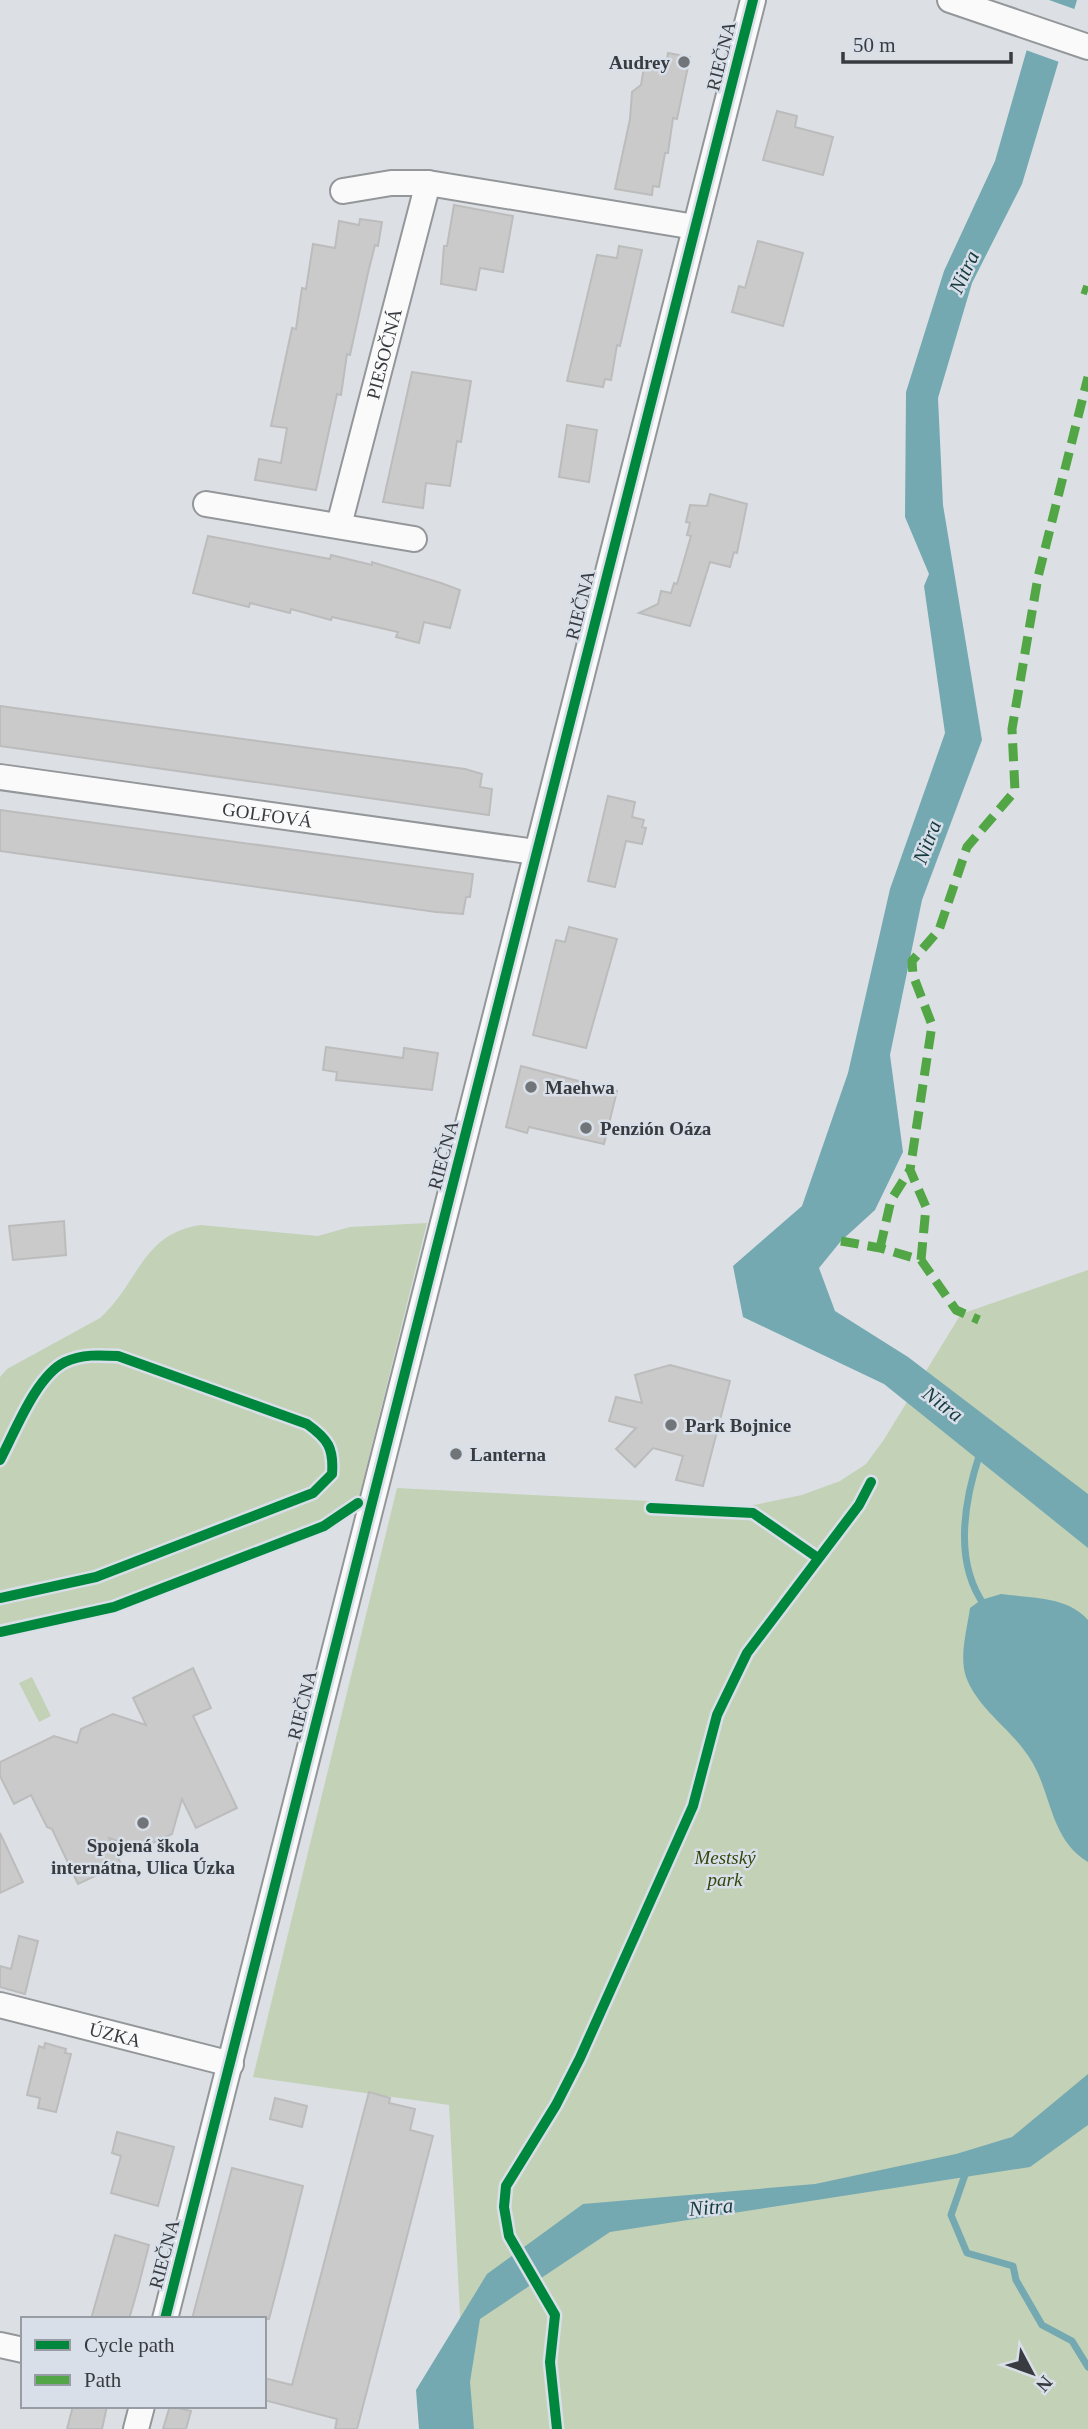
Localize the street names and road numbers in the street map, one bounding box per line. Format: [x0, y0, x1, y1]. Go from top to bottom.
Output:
street label: RIEČNA [702, 19, 740, 93]
street label: PIESOČNÁ [362, 306, 406, 401]
street label: RIEČNA [561, 568, 599, 642]
street label: GOLFOVÁ [221, 798, 314, 831]
street label: RIEČNA [424, 1118, 462, 1192]
street label: RIEČNA [283, 1668, 321, 1742]
street label: ÚZKA [87, 2018, 144, 2051]
street label: RIEČNA [145, 2217, 183, 2291]

